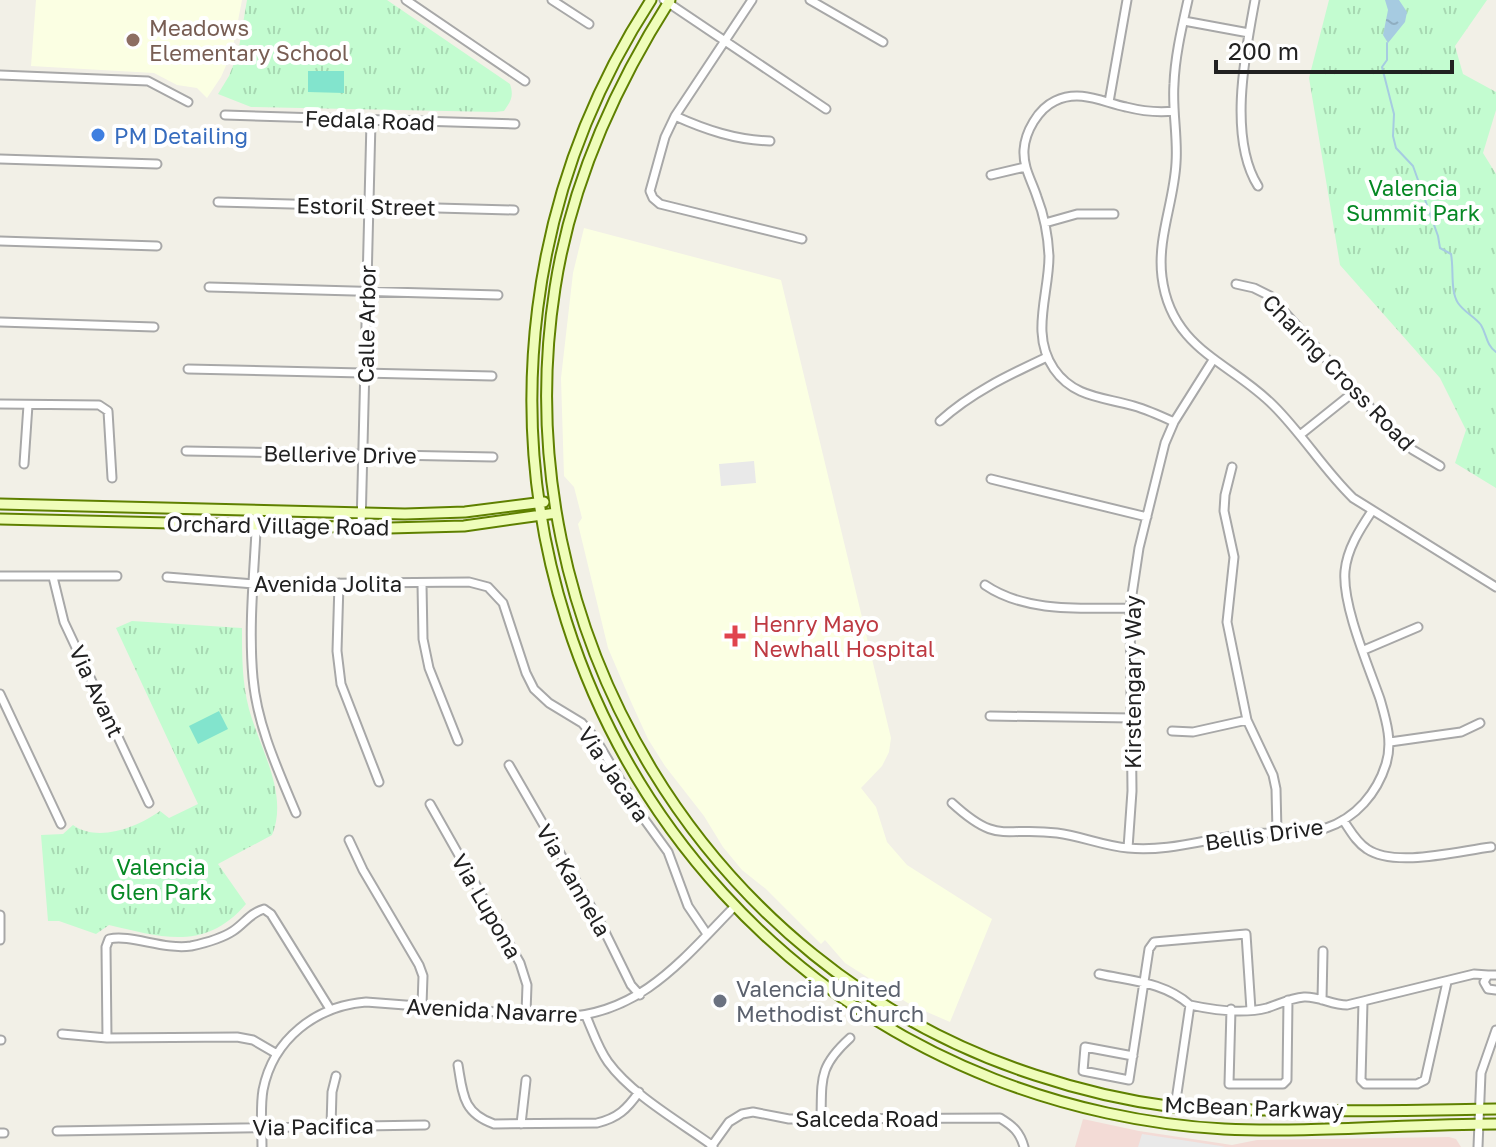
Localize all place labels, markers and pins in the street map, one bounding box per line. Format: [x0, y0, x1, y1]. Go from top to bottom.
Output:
place label: Meadows Elementary School [149, 14, 349, 66]
marker: Meadows Elementary School [124, 31, 142, 49]
place label: PM Detailing [114, 122, 248, 149]
marker: PM Detailing [89, 126, 107, 144]
place label: Henry Mayo Newhall Hospital [753, 610, 935, 662]
marker: Henry Mayo Newhall Hospital [724, 625, 746, 647]
place label: Valencia United Methodist Church [736, 975, 924, 1027]
marker: Valencia United Methodist Church [711, 992, 729, 1010]

